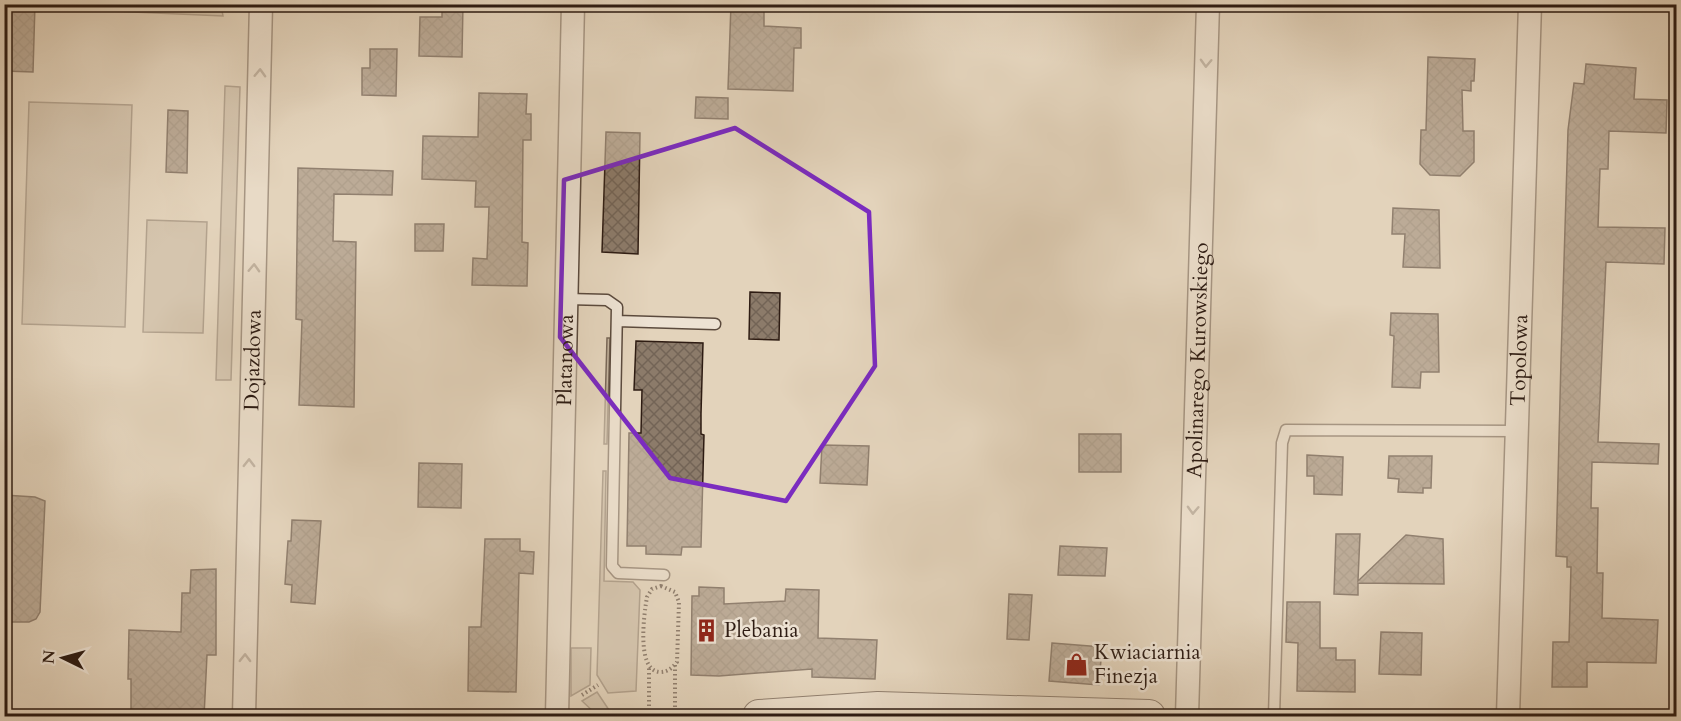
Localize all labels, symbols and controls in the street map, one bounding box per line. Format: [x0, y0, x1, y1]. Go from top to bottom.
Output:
one-way arrow [1200, 58, 1213, 67]
one-way arrow [253, 69, 266, 78]
street label: Apolinarego Kurowskiego [1180, 242, 1216, 478]
one-way arrow [248, 264, 261, 273]
street label: Dojazdowa [237, 309, 269, 411]
street label: Platanowa [550, 314, 581, 406]
street label: Topolowa [1504, 314, 1535, 407]
one-way arrow [243, 459, 255, 468]
one-way arrow [1187, 505, 1200, 514]
place label: Plebania [724, 616, 799, 645]
building icon: Plebania [693, 617, 719, 643]
north arrow [33, 628, 93, 688]
place label: Kwiaciarnia Finezja [1094, 638, 1201, 691]
text: N [37, 649, 61, 665]
shop icon: Kwiaciarnia Finezja [1063, 651, 1089, 677]
one-way arrow [239, 654, 251, 663]

